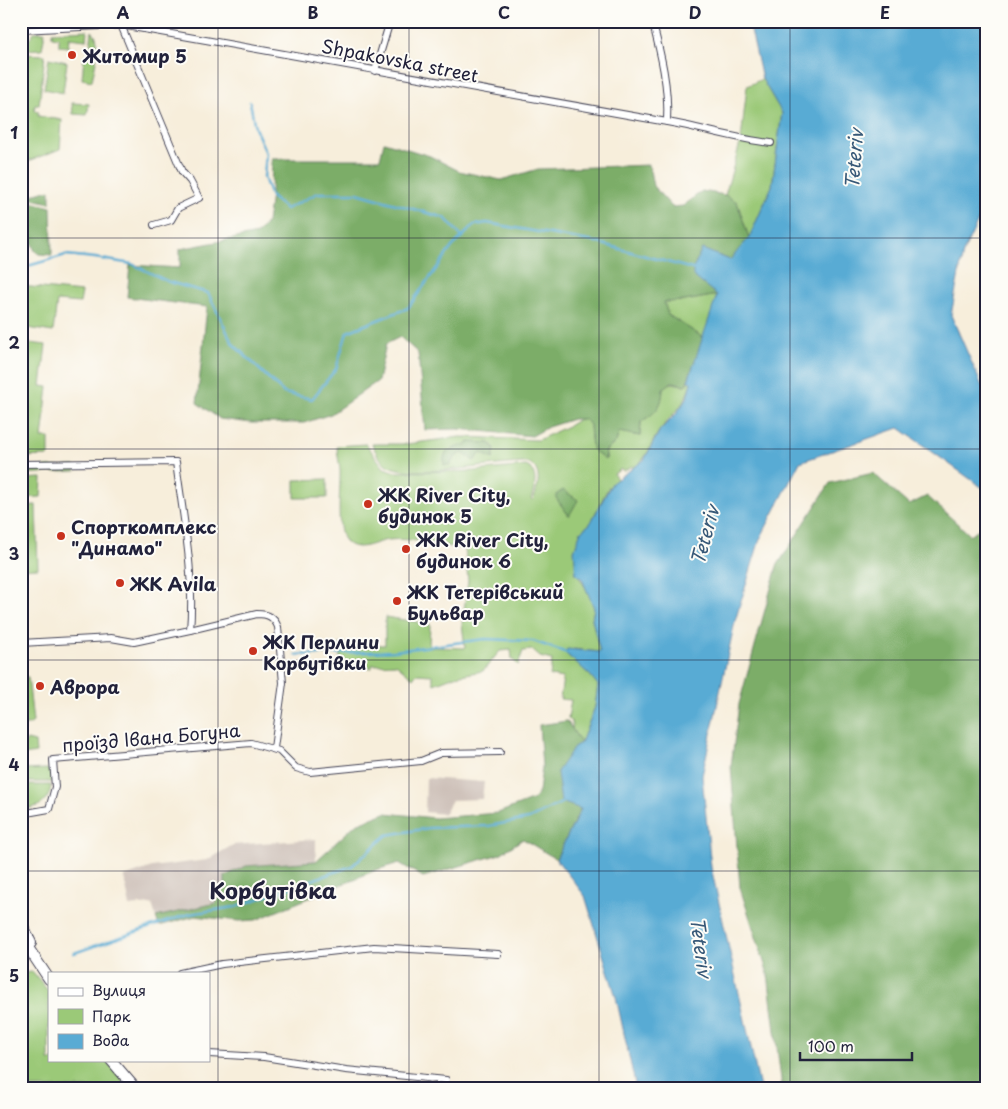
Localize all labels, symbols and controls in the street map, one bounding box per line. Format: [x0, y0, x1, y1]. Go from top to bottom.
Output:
text: A [117, 0, 130, 24]
text: B [308, 0, 319, 24]
text: C [498, 0, 510, 24]
text: D [689, 0, 701, 24]
text: E [880, 0, 890, 24]
street label: Shpakovska street [319, 32, 481, 88]
place label: Житомир 5 [82, 42, 187, 69]
marker: Житомир 5 [66, 49, 78, 61]
text: 1 [10, 120, 18, 144]
water label: Teteriv [837, 125, 869, 190]
text: 2 [8, 330, 20, 354]
place label: ЖК River City, будинок 5 [377, 481, 510, 529]
marker: ЖК River City, будинок 5 [362, 498, 374, 510]
water label: Teteriv [683, 499, 726, 568]
place label: Спорткомплекс "Динамо" [71, 513, 216, 561]
place label: ЖК River City, будинок 6 [415, 526, 548, 574]
marker: Спорткомплекс "Динамо" [55, 530, 67, 542]
text: 3 [9, 541, 19, 565]
marker: ЖК River City, будинок 6 [400, 543, 412, 555]
place label: ЖК Avila [129, 570, 217, 597]
marker: ЖК Avila [114, 577, 126, 589]
place label: ЖК Тетерівський Бульвар [406, 578, 563, 626]
marker: ЖК Тетерівський Бульвар [391, 595, 403, 607]
place label: ЖК Перлини Корбутівки [262, 628, 380, 676]
marker: ЖК Перлини Корбутівки [247, 645, 259, 657]
place label: Аврора [49, 673, 120, 700]
marker: Аврора [34, 680, 46, 692]
street label: проїзд Івана Богуна [61, 716, 242, 758]
text: 4 [9, 752, 20, 776]
district label: Корбутівка [209, 873, 337, 906]
water label: Teteriv [684, 915, 720, 982]
text: 5 [9, 963, 19, 987]
legend [48, 972, 210, 1062]
text: Вулиця [92, 978, 146, 1001]
text: Парк [92, 1004, 131, 1027]
text: Вода [92, 1028, 130, 1051]
scale bar [800, 1029, 913, 1061]
text: 100 m [808, 1034, 854, 1057]

